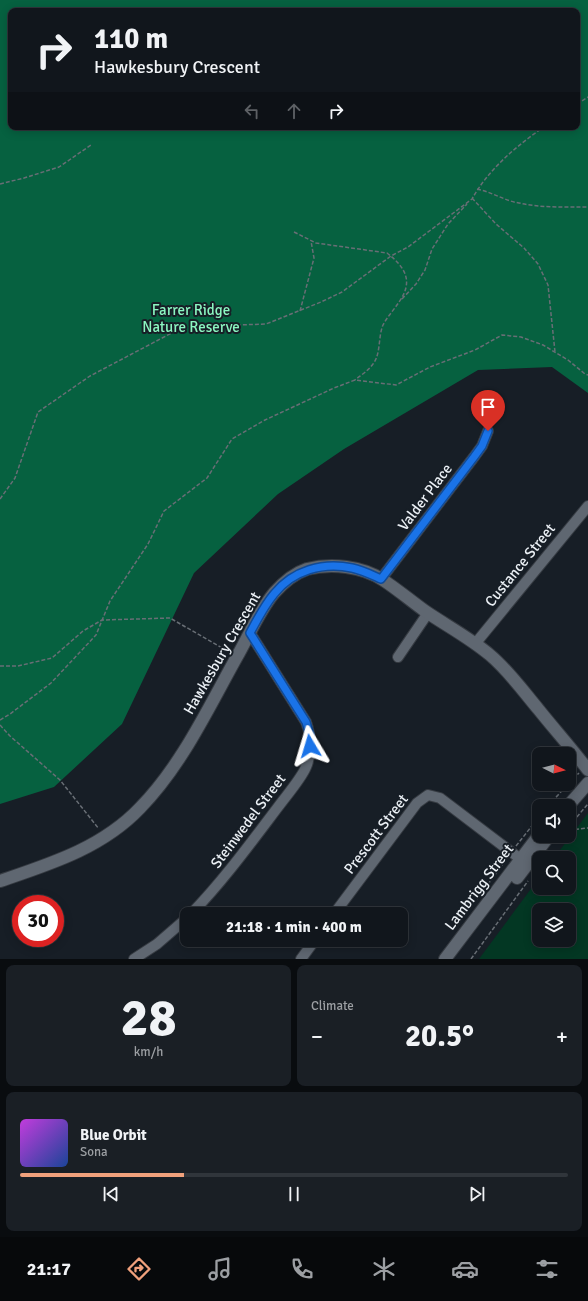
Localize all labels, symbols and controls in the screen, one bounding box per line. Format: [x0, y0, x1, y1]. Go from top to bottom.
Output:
text: 110 m [94, 22, 168, 56]
icon: right [28, 24, 80, 76]
text: Hawkesbury Crescent [94, 56, 260, 78]
icon: left [241, 100, 263, 122]
icon: ahead [283, 100, 305, 122]
icon: right [325, 100, 347, 122]
park label: Farrer Ridge Nature Reserve [142, 301, 240, 336]
pin [471, 390, 505, 431]
icon: arrive [477, 396, 499, 418]
street label: Valder Place [394, 460, 456, 534]
street label: Custance Street [481, 520, 559, 610]
street label: Hawkesbury Crescent [180, 589, 264, 717]
position arrow [289, 725, 331, 767]
north arrow [532, 747, 576, 791]
map controls [532, 747, 576, 947]
street label: Steinwedel Street [207, 770, 289, 872]
street label: Prescott Street [340, 791, 412, 877]
button: sound [532, 799, 576, 843]
street label: Lambrigg Street [441, 840, 517, 934]
button: search [532, 851, 576, 895]
speed limit sign: 30 [12, 895, 64, 947]
button: layers [532, 903, 576, 947]
text: 21:18 · 1 min · 400 m [226, 918, 362, 936]
text: 28 [120, 986, 177, 1050]
text: Climate [311, 998, 354, 1014]
text: 20.5° [405, 1018, 474, 1055]
text: − [311, 1023, 323, 1050]
text: + [556, 1023, 568, 1050]
text: km/h [134, 1044, 163, 1060]
text: Blue Orbit [80, 1126, 147, 1144]
text: Sona [80, 1144, 108, 1160]
icon: previous [100, 1183, 122, 1205]
icon: pause [283, 1183, 305, 1205]
icon: next [466, 1183, 488, 1205]
icon: directions [125, 1255, 153, 1283]
icon: music [206, 1255, 234, 1283]
icon: phone [288, 1255, 316, 1283]
icon: climate [370, 1255, 398, 1283]
icon: car [451, 1255, 479, 1283]
icon: filters [533, 1255, 561, 1283]
text: 21:17 [27, 1258, 71, 1280]

